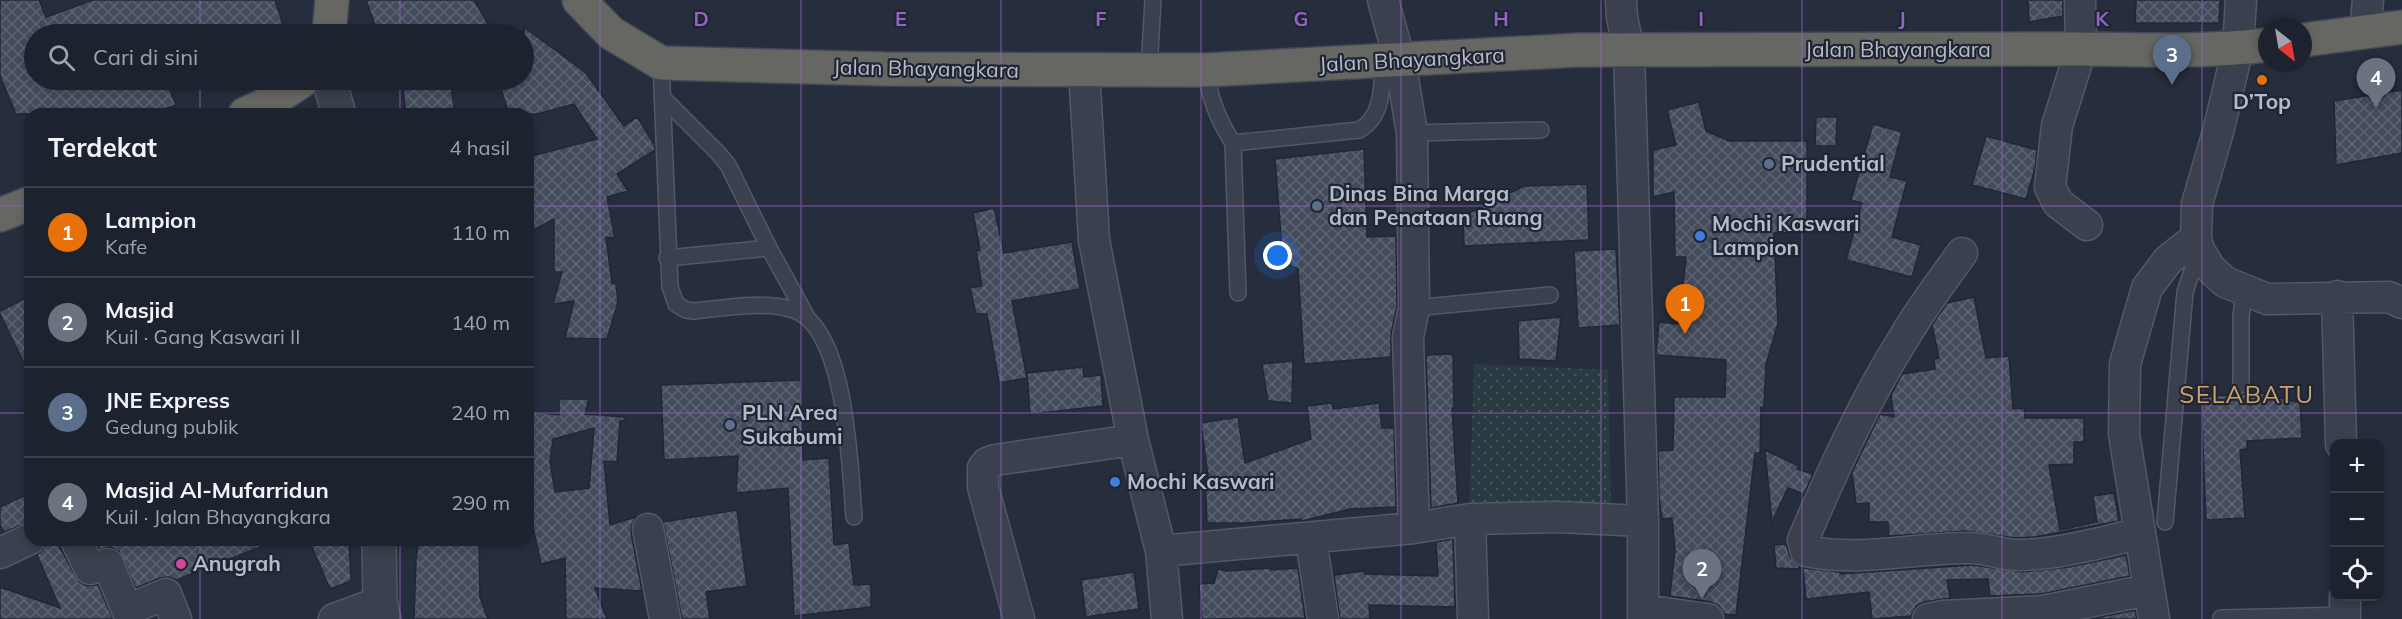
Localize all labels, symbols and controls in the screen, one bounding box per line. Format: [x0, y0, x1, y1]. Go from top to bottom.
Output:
text: D [693, 6, 709, 31]
text: E [895, 6, 907, 31]
text: F [1095, 6, 1107, 31]
text: G [1294, 6, 1308, 31]
text: H [1493, 6, 1509, 31]
text: I [1698, 6, 1704, 31]
text: J [1898, 6, 1906, 31]
text: K [2095, 6, 2109, 31]
north arrow [2258, 18, 2312, 72]
search box [24, 24, 534, 90]
street label: Jalan Bhayangkara [1805, 36, 1991, 62]
pin: 3 [2152, 36, 2192, 85]
icon: search [45, 41, 78, 74]
street label: Jalan Bhayangkara [1318, 41, 1505, 77]
text: Cari di sini [93, 43, 198, 71]
street label: Jalan Bhayangkara [833, 53, 1019, 83]
pin: 4 [2356, 58, 2396, 108]
marker: D’Top [2255, 73, 2269, 87]
place label: D’Top [2233, 88, 2291, 114]
text: Terdekat [48, 131, 157, 164]
text: 4 hasil [450, 135, 510, 160]
place label: Prudential [1781, 150, 1885, 176]
marker: Prudential [1762, 157, 1776, 171]
place label: Dinas Bina Marga dan Penataan Ruang [1329, 180, 1543, 230]
marker: Dinas Bina Marga dan Penataan Ruang [1310, 199, 1324, 213]
text: Lampion [105, 206, 196, 234]
place label: Mochi Kaswari Lampion [1712, 210, 1860, 260]
text: 1 [62, 220, 74, 245]
text: 110 m [451, 220, 510, 245]
marker: Mochi Kaswari Lampion [1693, 229, 1707, 243]
text: Kafe [105, 234, 147, 259]
your location [1263, 241, 1292, 270]
pin: 1 [1666, 284, 1704, 334]
text: Masjid [105, 296, 174, 324]
text: 2 [62, 310, 74, 335]
text: 140 m [451, 310, 510, 335]
text: Kuil · Gang Kaswari II [105, 324, 300, 349]
district label: SELABATU [2179, 379, 2315, 409]
text: JNE Express [105, 386, 230, 414]
place label: PLN Area Sukabumi [742, 399, 842, 449]
text: 3 [62, 400, 74, 425]
text: 240 m [451, 400, 510, 425]
text: Gedung publik [105, 414, 238, 439]
marker: PLN Area Sukabumi [723, 418, 737, 432]
map controls [2330, 439, 2384, 601]
button: + [2330, 439, 2384, 493]
place label: Mochi Kaswari [1127, 468, 1275, 494]
marker: Mochi Kaswari [1108, 475, 1122, 489]
text: Masjid Al-Mufarridun [105, 476, 329, 504]
text: 4 [62, 490, 74, 515]
text: 290 m [451, 490, 510, 515]
button: − [2330, 493, 2384, 547]
text: Kuil · Jalan Bhayangkara [105, 504, 331, 529]
button: locate [2330, 547, 2384, 601]
place label: Anugrah [193, 550, 281, 576]
pin: 2 [1682, 550, 1722, 599]
marker: Anugrah [174, 557, 188, 571]

